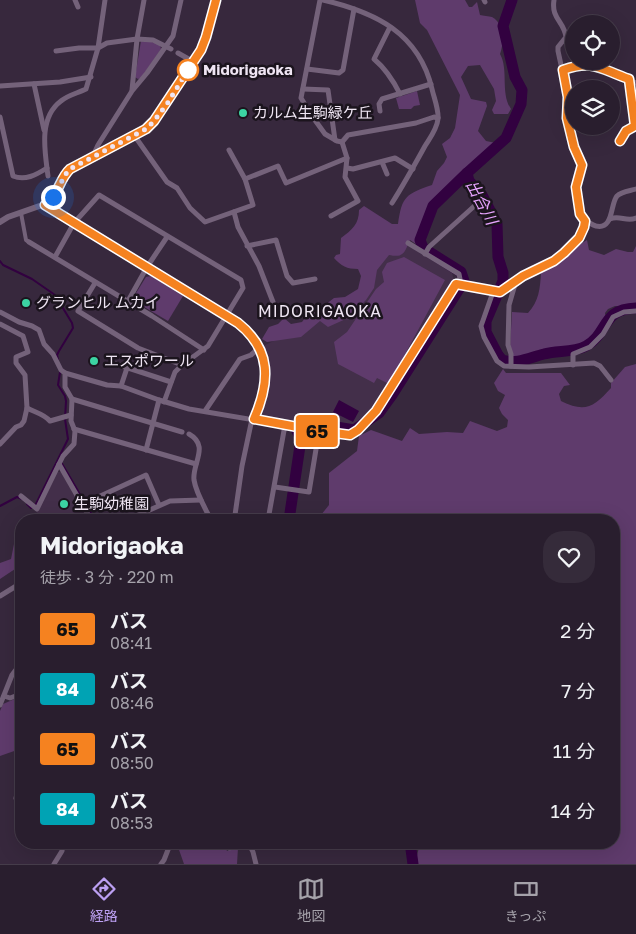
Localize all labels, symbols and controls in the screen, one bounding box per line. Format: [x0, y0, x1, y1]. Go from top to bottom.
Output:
map controls [565, 15, 620, 135]
button: locate [565, 15, 620, 70]
marker: Midorigaoka [177, 59, 199, 81]
place label: Midorigaoka [203, 60, 293, 78]
button: layers [565, 80, 620, 135]
place label: カルム生駒緑ケ丘 [253, 103, 373, 121]
marker: カルム生駒緑ケ丘 [237, 107, 249, 119]
water label: 出合川 [462, 176, 503, 230]
your location [41, 185, 66, 210]
place label: グランヒル ムカイ [36, 293, 160, 311]
marker: グランヒル ムカイ [20, 297, 32, 309]
district label: MIDORIGAOKA [258, 301, 382, 321]
place label: エスポワール [104, 351, 194, 369]
marker: エスポワール [88, 355, 100, 367]
line badge: 65 [294, 415, 340, 447]
text: 65 [306, 420, 328, 442]
place label: 生駒幼稚園 [74, 494, 149, 512]
marker: 生駒幼稚園 [58, 498, 70, 510]
text: Midorigaoka [40, 530, 184, 559]
button: heart [543, 531, 595, 583]
text: 徒歩 · 3 分 · 220 m [40, 567, 174, 587]
text: バス [110, 609, 148, 632]
text: 65 [56, 618, 79, 640]
text: 2 分 [560, 619, 595, 642]
text: 08:41 [110, 633, 152, 653]
text: バス [110, 669, 148, 692]
text: 84 [56, 678, 79, 700]
text: 7 分 [561, 679, 595, 702]
text: 08:46 [110, 693, 154, 713]
text: バス [110, 729, 148, 752]
text: 65 [56, 738, 79, 760]
text: 11 分 [553, 739, 595, 762]
text: 08:50 [110, 753, 154, 773]
text: バス [110, 789, 148, 812]
text: 84 [56, 798, 79, 820]
text: 14 分 [550, 799, 595, 822]
text: 08:53 [110, 813, 153, 833]
tab: 経路 [90, 875, 118, 925]
tab: 地図 [297, 875, 325, 925]
tab: きっぷ [505, 875, 546, 925]

